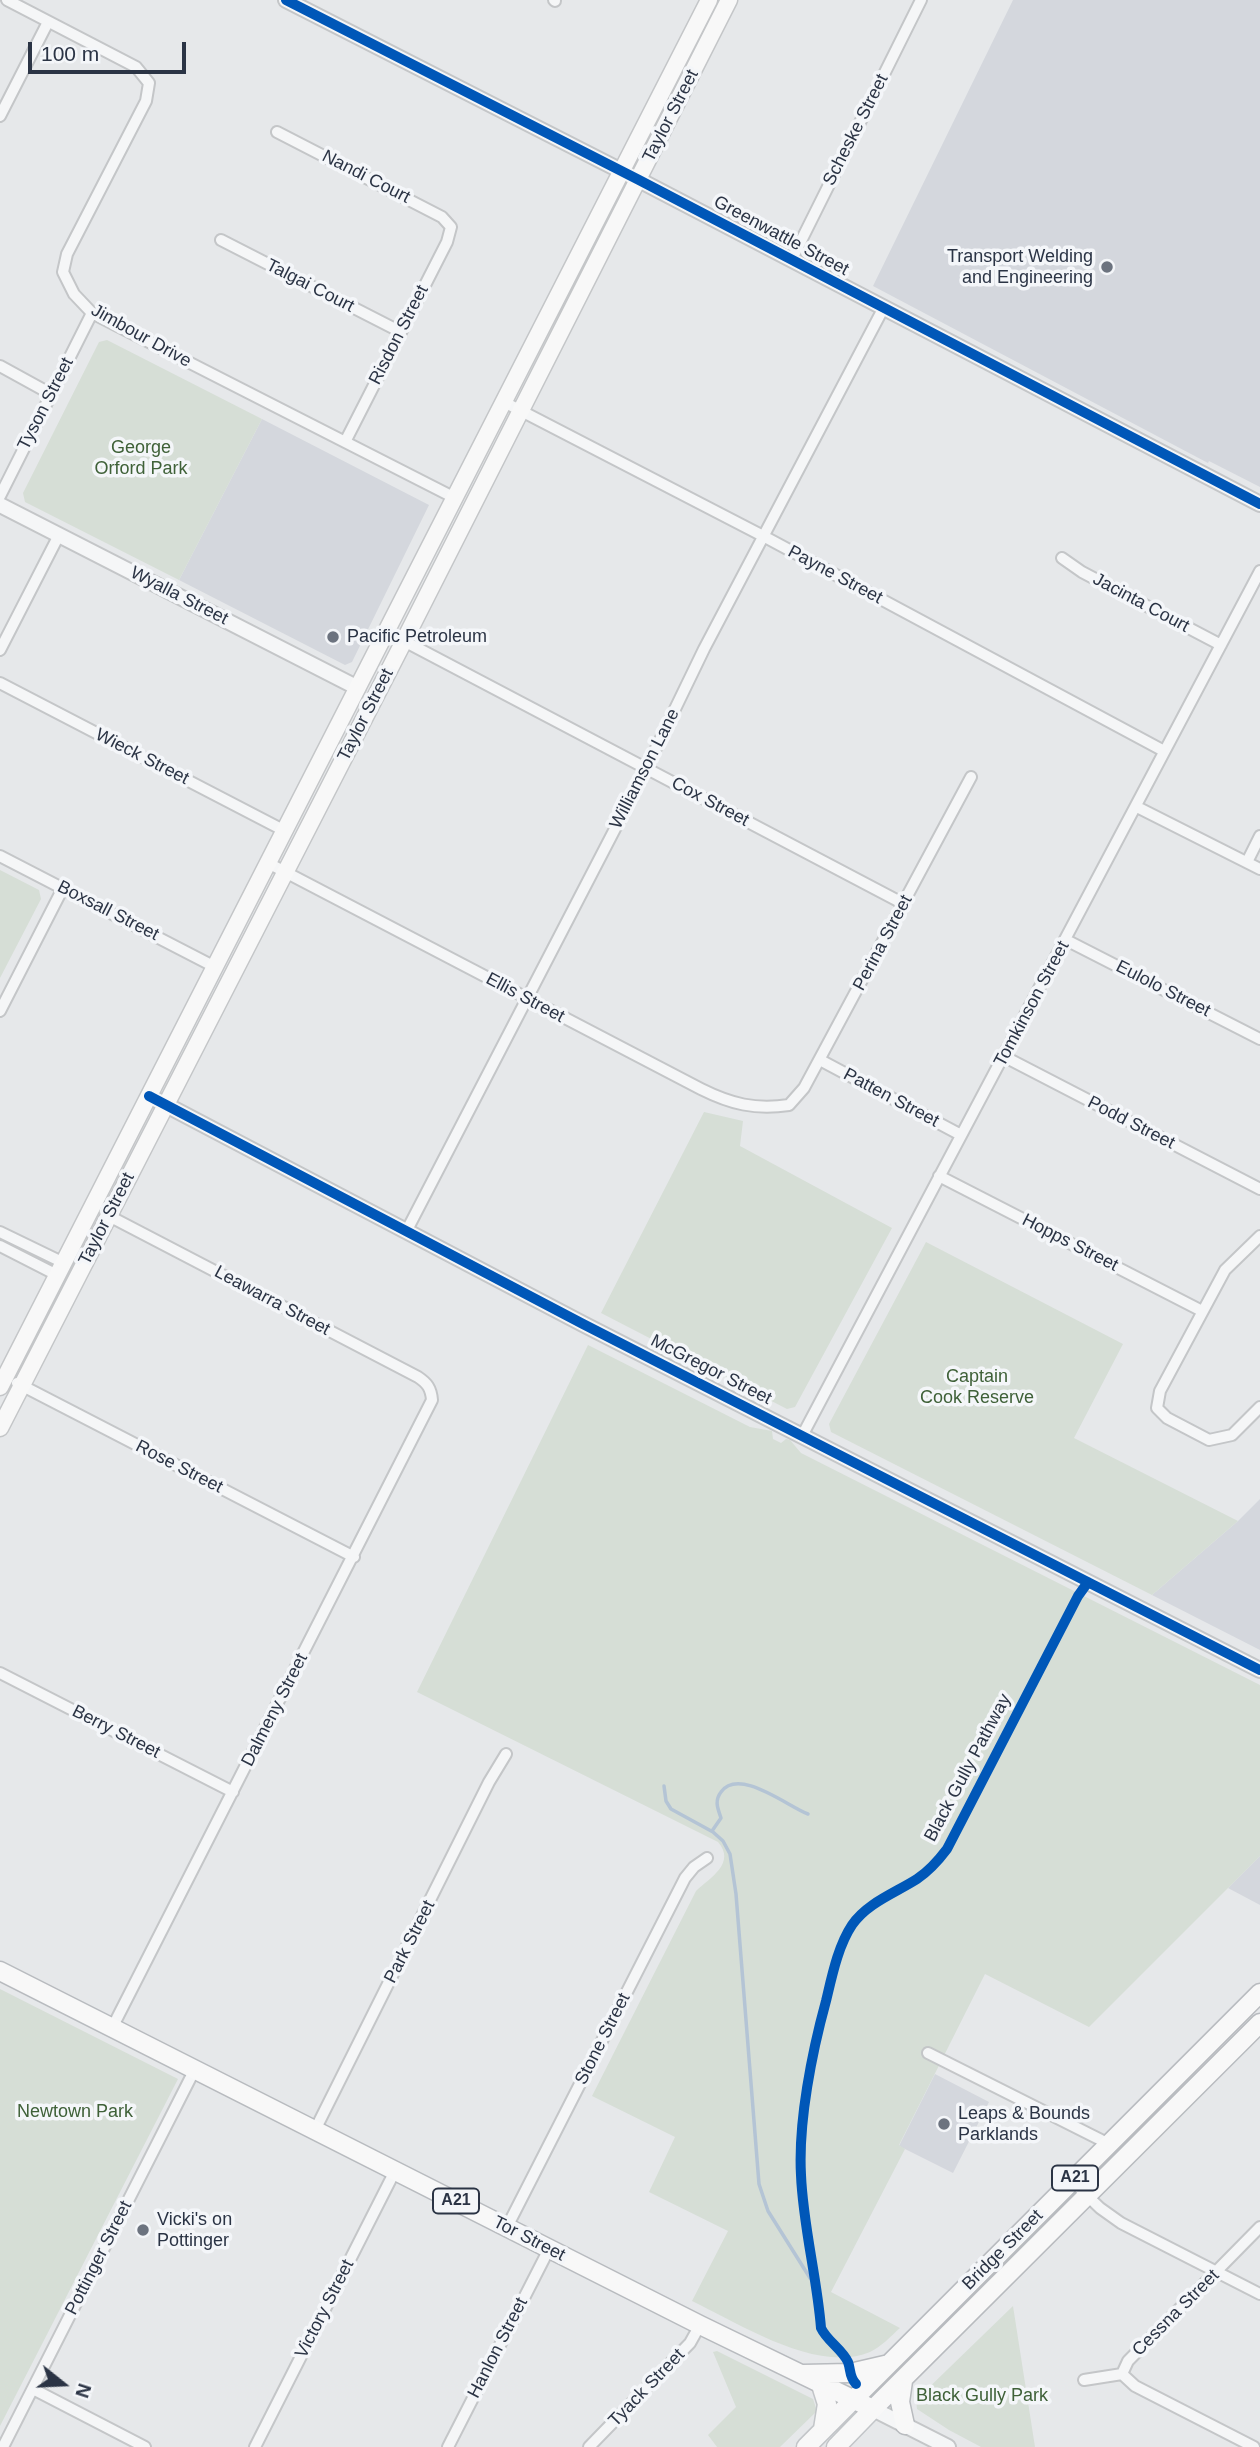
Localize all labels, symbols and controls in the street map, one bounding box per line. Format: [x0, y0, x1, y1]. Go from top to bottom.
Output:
scale bar [32, 28, 189, 72]
text: 100 m [41, 42, 99, 65]
street label: Taylor Street [638, 66, 704, 166]
street label: Scheske Street [819, 71, 893, 189]
street label: Nandi Court [318, 146, 414, 208]
street label: Greenwattle Street [710, 191, 852, 281]
place label: Transport Welding and Engineering [947, 246, 1093, 288]
street label: Talgai Court [262, 255, 358, 317]
marker: Transport Welding and Engineering [1099, 259, 1115, 275]
street label: Risdon Street [365, 282, 433, 388]
street label: Jimbour Drive [87, 300, 195, 372]
street label: Tyson Street [13, 354, 79, 454]
park label: George Orford Park [94, 437, 188, 480]
street label: Payne Street [784, 541, 886, 609]
street label: Wyalla Street [126, 562, 232, 630]
street label: Jacinta Court [1089, 569, 1193, 637]
place label: Pacific Petroleum [347, 626, 487, 648]
marker: Pacific Petroleum [325, 629, 341, 645]
street label: Taylor Street [333, 665, 399, 765]
street label: Williamson Lane [605, 705, 685, 833]
street label: Wieck Street [92, 724, 192, 790]
street label: Cox Street [667, 773, 753, 831]
street label: Boxsall Street [54, 876, 162, 946]
street label: Perina Street [849, 892, 917, 994]
street label: Tomkinson Street [990, 938, 1074, 1070]
street label: Eulolo Street [1112, 956, 1214, 1022]
street label: Ellis Street [482, 968, 568, 1028]
street label: Patten Street [840, 1064, 942, 1132]
street label: Podd Street [1084, 1092, 1178, 1154]
street label: Taylor Street [74, 1169, 140, 1269]
street label: Hopps Street [1018, 1210, 1122, 1276]
street label: Leawarra Street [210, 1261, 334, 1341]
street label: McGregor Street [647, 1330, 775, 1410]
park label: Captain Cook Reserve [920, 1366, 1034, 1408]
street label: Rose Street [132, 1436, 226, 1498]
street label: Dalmeny Street [237, 1650, 313, 1770]
street label: Black Gully Pathway [920, 1690, 1016, 1846]
street label: Berry Street [68, 1701, 164, 1763]
street label: Park Street [380, 1897, 440, 1987]
street label: Stone Street [571, 1990, 635, 2088]
park label: Newtown Park [17, 2101, 133, 2123]
place label: Leaps & Bounds Parklands [958, 2103, 1090, 2146]
marker: Leaps & Bounds Parklands [936, 2116, 952, 2132]
road number: A21 [1052, 2166, 1098, 2190]
road number: A21 [433, 2188, 479, 2214]
street label: Pottinger Street [61, 2197, 137, 2319]
street label: Bridge Street [958, 2205, 1048, 2295]
place label: Vicki's on Pottinger [157, 2209, 232, 2252]
street label: Tor Street [489, 2212, 569, 2266]
marker: Vicki's on Pottinger [135, 2222, 151, 2238]
street label: Victory Street [291, 2256, 359, 2362]
street label: Cessna Street [1128, 2265, 1224, 2361]
street label: Hanlon Street [463, 2294, 533, 2402]
street label: Tyack Street [604, 2345, 690, 2431]
north arrow [28, 2349, 98, 2419]
text: N [71, 2381, 96, 2400]
park label: Black Gully Park [916, 2385, 1048, 2407]

